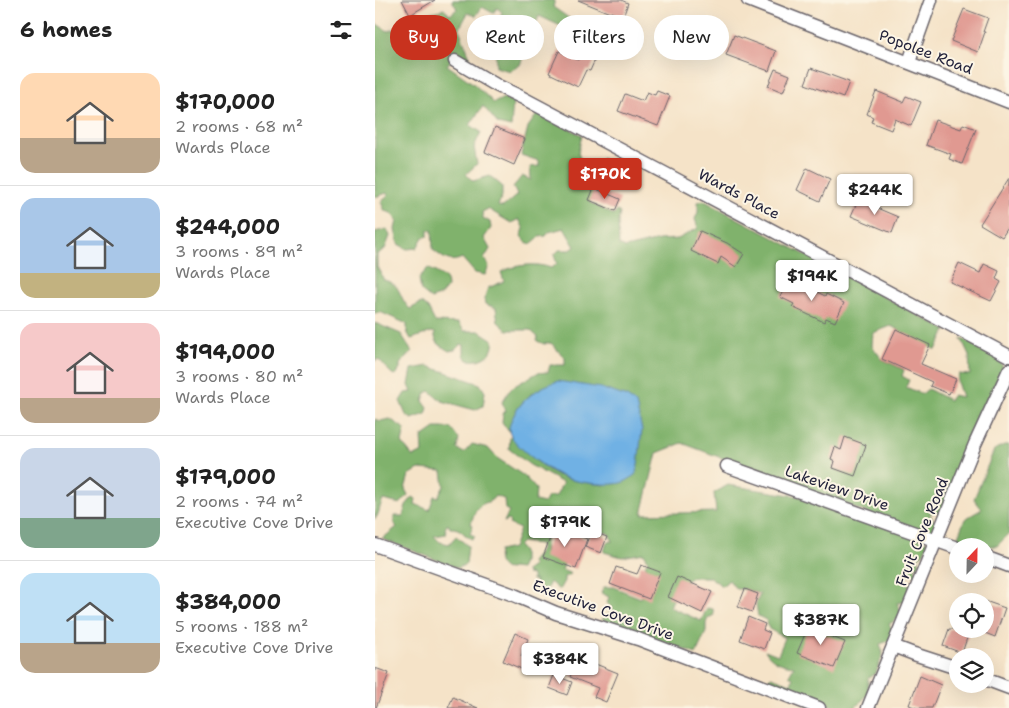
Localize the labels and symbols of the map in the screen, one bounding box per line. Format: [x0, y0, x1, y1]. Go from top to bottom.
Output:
street label: Popolee Road [876, 25, 976, 79]
pin: $170K [570, 158, 640, 200]
street label: Wards Place [695, 164, 783, 224]
pin: $244K [840, 174, 910, 216]
pin: $194K [777, 260, 847, 302]
street label: Lakeview Drive [782, 461, 892, 515]
street label: Fruit Cove Road [891, 474, 953, 589]
pin: $179K [530, 506, 600, 548]
north arrow [949, 538, 994, 582]
street label: Executive Cove Drive [530, 575, 676, 645]
pin: $387K [786, 604, 856, 646]
pin: $384K [525, 642, 595, 685]

